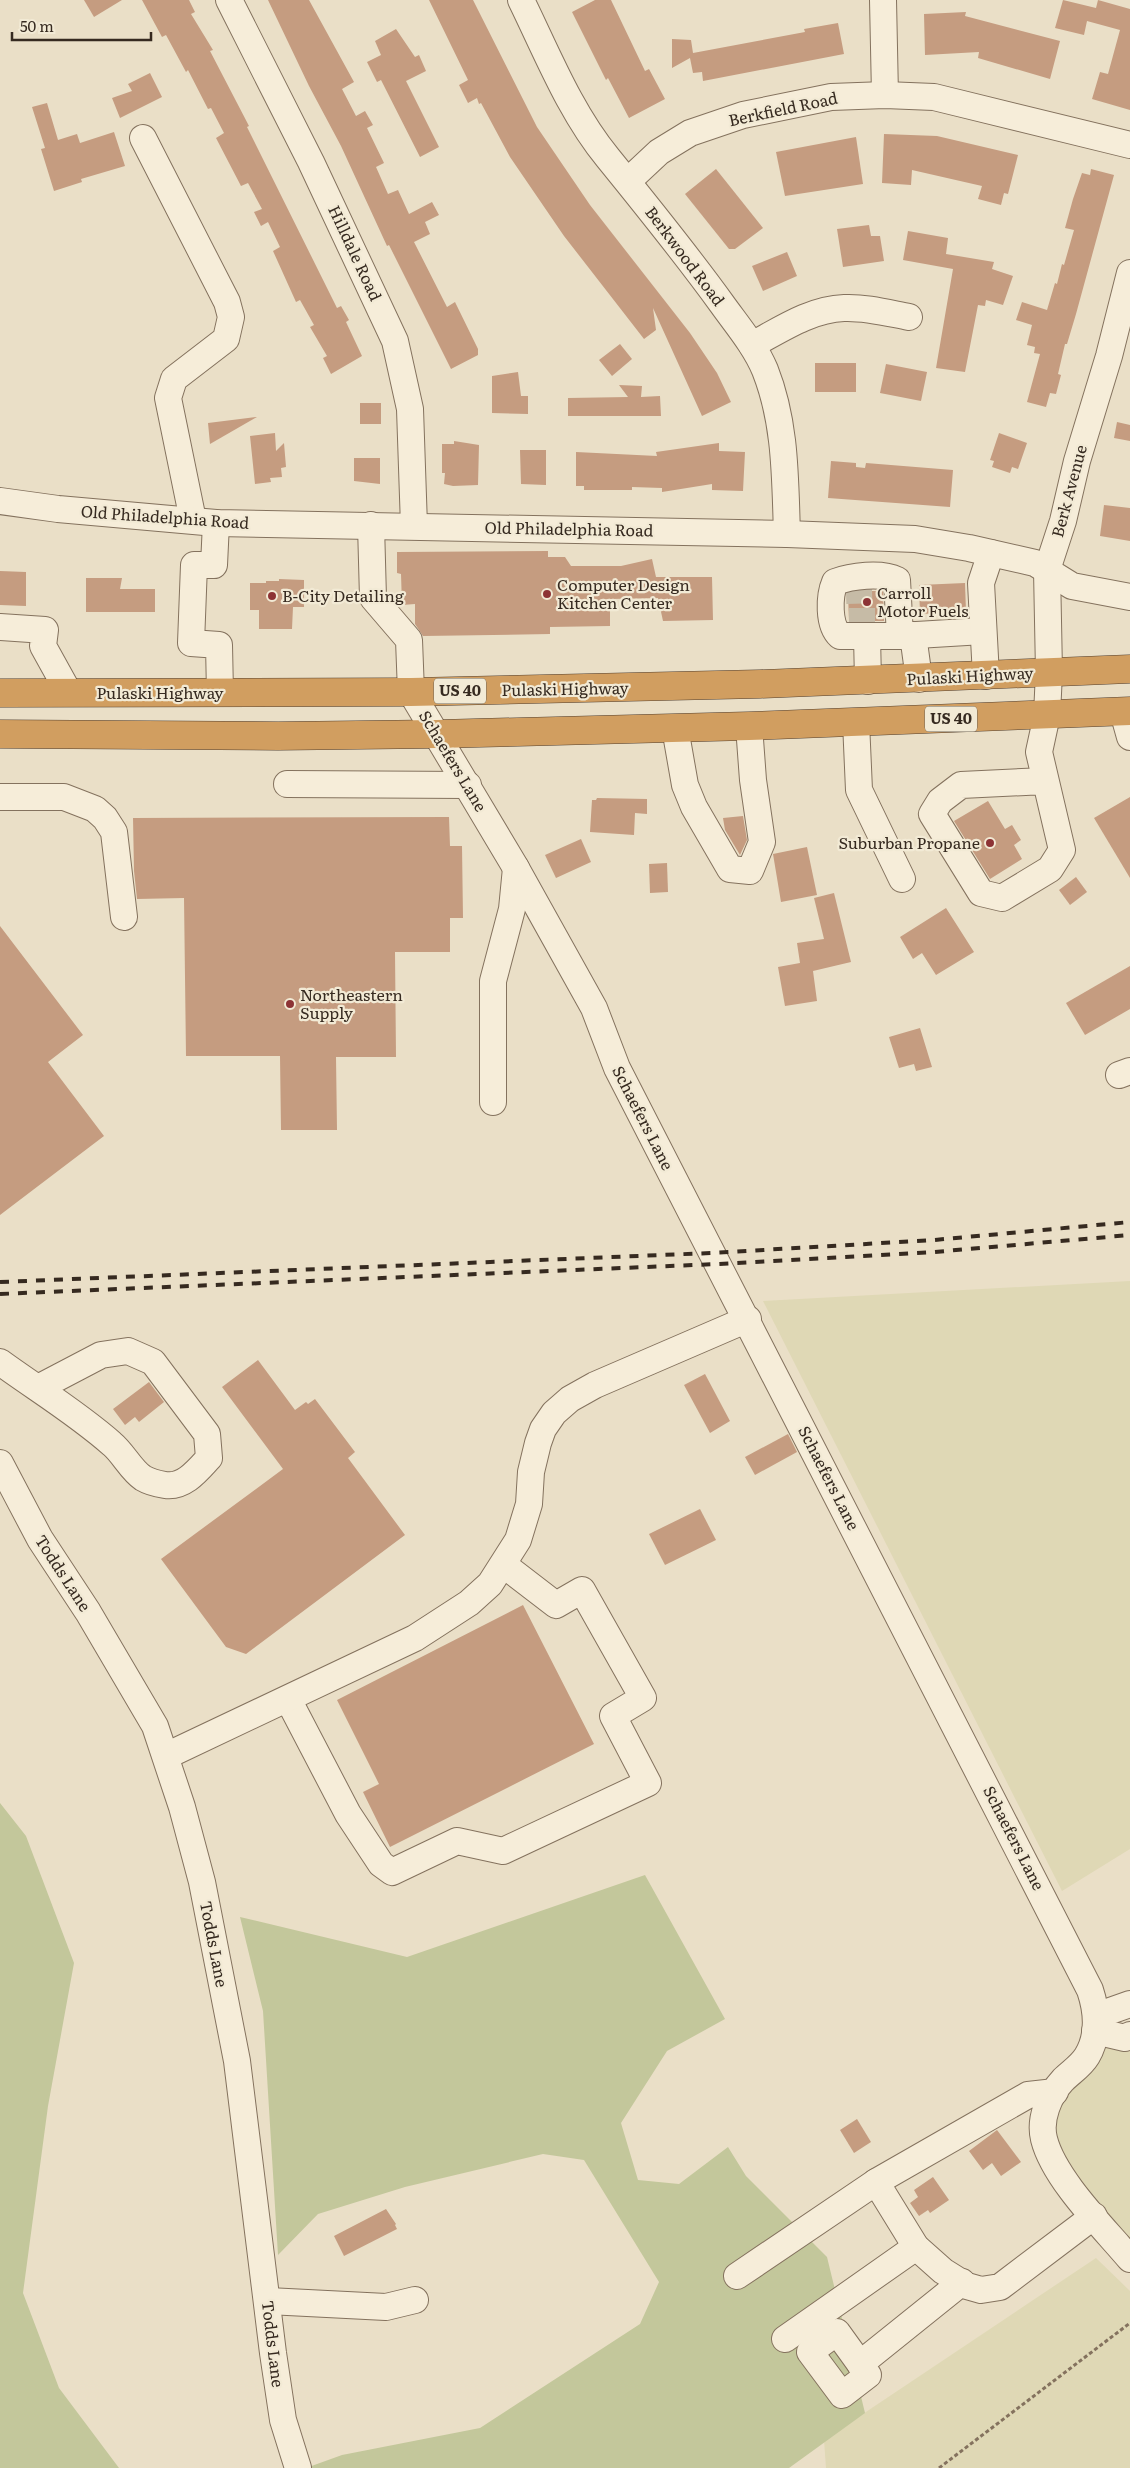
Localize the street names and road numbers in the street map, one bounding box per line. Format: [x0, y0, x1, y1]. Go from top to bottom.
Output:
street label: Berkfield Road [726, 85, 840, 131]
street label: Berkwood Road [640, 200, 731, 311]
street label: Hilldale Road [323, 201, 389, 305]
street label: Berk Avenue [1044, 442, 1092, 540]
street label: Old Philadelphia Road [80, 498, 250, 534]
street label: Old Philadelphia Road [484, 515, 654, 541]
street label: Pulaski Highway [906, 660, 1035, 690]
street label: Pulaski Highway [501, 675, 630, 701]
road number: US 40 [434, 678, 486, 704]
street label: Pulaski Highway [96, 680, 224, 704]
street label: Schaefers Lane [414, 705, 494, 816]
road number: US 40 [925, 706, 977, 732]
street label: Schaefers Lane [607, 1061, 681, 1174]
street label: Schaefers Lane [793, 1421, 867, 1534]
street label: Todds Lane [30, 1529, 98, 1616]
street label: Schaefers Lane [978, 1781, 1052, 1894]
street label: Todds Lane [195, 1899, 235, 1989]
street label: Todds Lane [257, 2299, 291, 2389]

